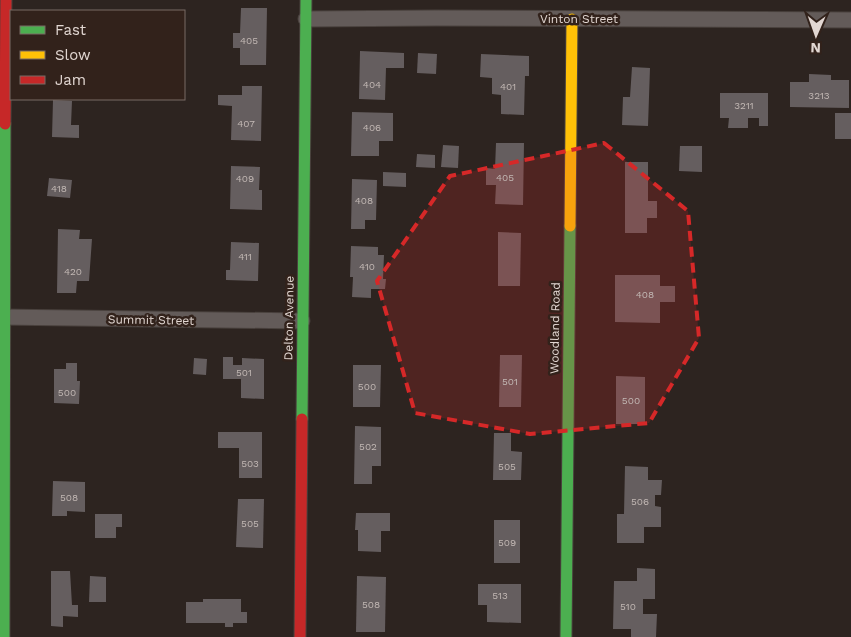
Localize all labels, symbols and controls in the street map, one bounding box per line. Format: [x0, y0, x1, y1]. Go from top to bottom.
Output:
legend [10, 10, 185, 100]
north arrow [791, 10, 841, 60]
street label: Vinton Street [540, 12, 618, 26]
text: Fast [55, 21, 87, 39]
house number: 405 [240, 35, 258, 46]
text: N [810, 40, 821, 56]
text: Slow [55, 46, 91, 64]
text: Jam [55, 71, 86, 89]
house number: 404 [363, 79, 381, 90]
house number: 401 [500, 81, 516, 92]
house number: 3213 [808, 90, 830, 101]
house number: 3211 [734, 100, 754, 111]
house number: 407 [237, 118, 255, 129]
house number: 406 [363, 122, 381, 133]
house number: 405 [496, 172, 514, 183]
house number: 409 [236, 173, 254, 184]
house number: 418 [51, 183, 67, 194]
house number: 408 [355, 195, 373, 206]
house number: 411 [238, 251, 252, 262]
house number: 410 [359, 261, 375, 272]
house number: 420 [64, 266, 82, 277]
street label: Delton Avenue [281, 275, 297, 360]
street label: Woodland Road [547, 282, 563, 374]
house number: 408 [636, 289, 654, 300]
street label: Summit Street [108, 312, 194, 328]
house number: 501 [236, 367, 252, 378]
house number: 501 [502, 376, 518, 387]
house number: 500 [358, 381, 376, 392]
house number: 500 [58, 387, 76, 398]
house number: 500 [622, 395, 640, 406]
house number: 502 [359, 441, 377, 452]
house number: 503 [241, 458, 259, 469]
house number: 505 [498, 461, 516, 472]
house number: 508 [60, 492, 78, 503]
house number: 506 [631, 496, 649, 507]
house number: 505 [241, 518, 259, 529]
house number: 509 [498, 537, 516, 548]
house number: 513 [492, 590, 508, 601]
house number: 508 [362, 599, 380, 610]
house number: 510 [620, 601, 636, 612]

